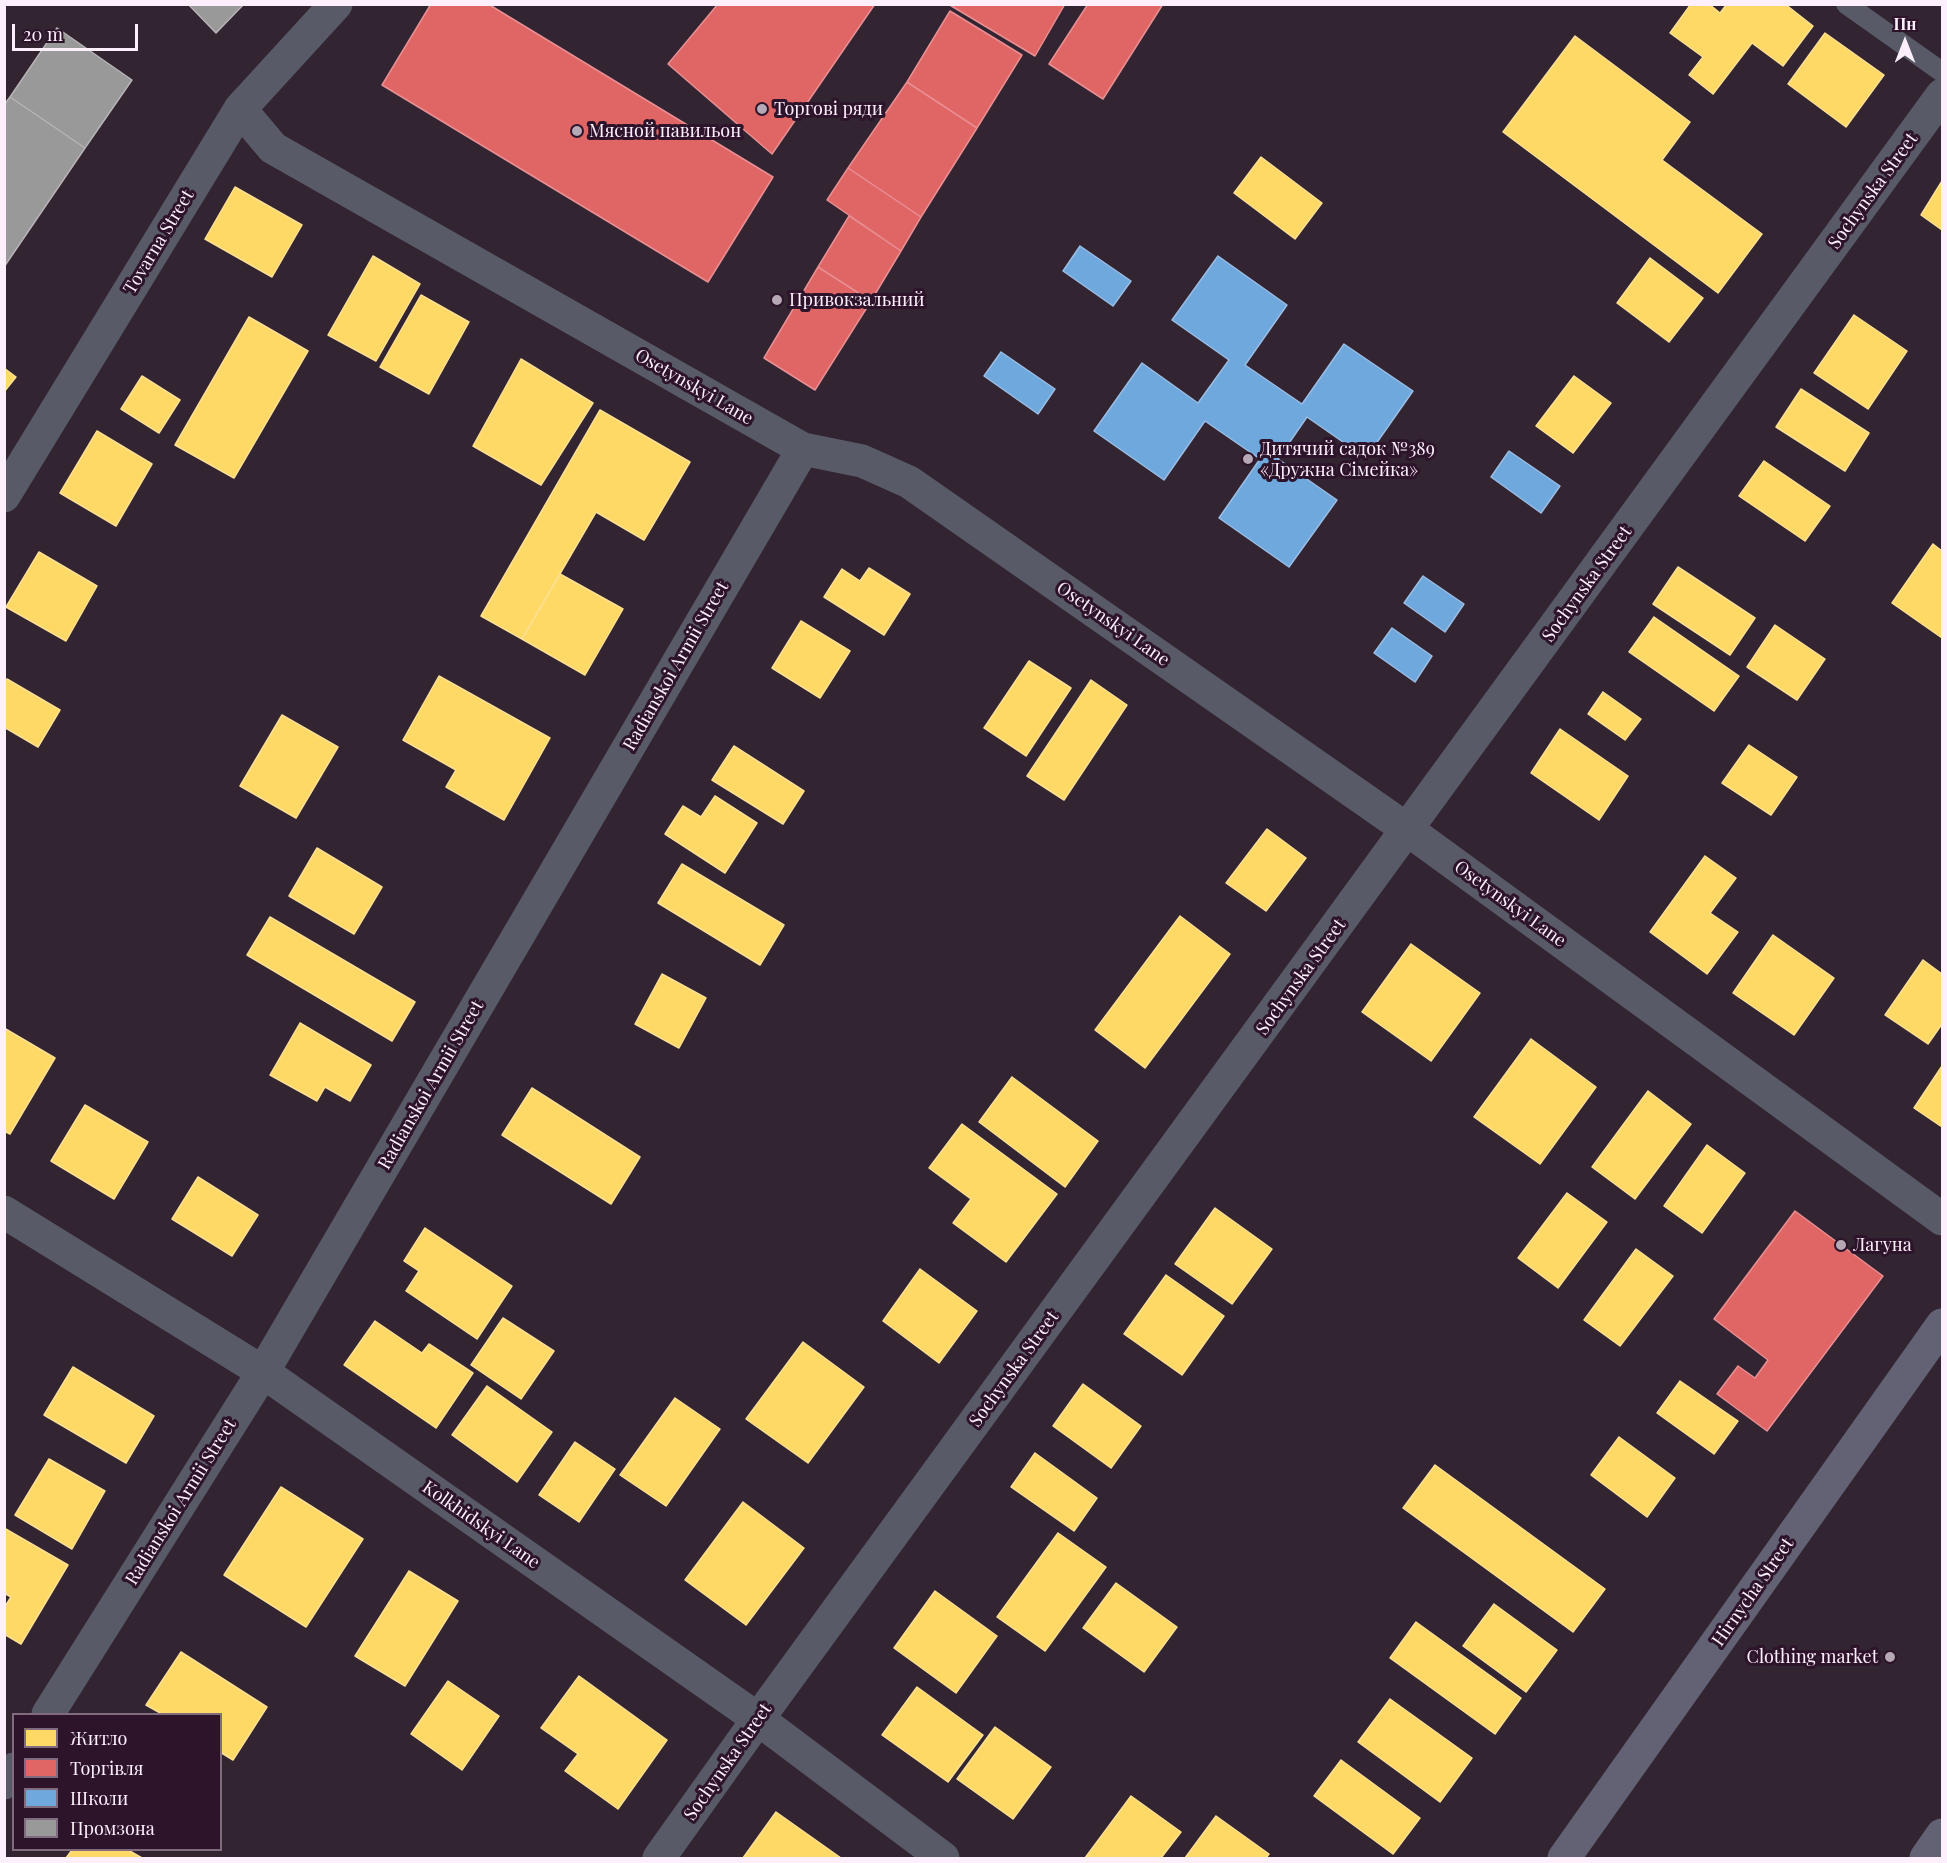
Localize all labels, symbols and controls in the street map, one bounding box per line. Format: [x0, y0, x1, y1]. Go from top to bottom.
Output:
scale bar [15, 12, 141, 50]
north arrow [1875, 12, 1935, 72]
text: Пн [1894, 13, 1917, 34]
text: 20 m [23, 22, 63, 46]
place label: Торгові ряди [774, 98, 883, 120]
marker: Торгові ряди [755, 102, 769, 116]
place label: Мясной павильон [589, 120, 741, 142]
marker: Мясной павильон [570, 124, 584, 138]
street label: Sochynska Street [1824, 129, 1922, 253]
street label: Tovarna Street [119, 186, 199, 298]
place label: Привокзальний [789, 289, 925, 311]
marker: Привокзальний [770, 293, 784, 307]
street label: Osetynskyi Lane [631, 344, 757, 430]
place label: Дитячий садок №389 «Дружна Сімейка» [1260, 438, 1435, 480]
marker: Дитячий садок №389 «Дружна Сімейка» [1241, 452, 1255, 466]
street label: Sochynska Street [1538, 522, 1636, 646]
street label: Osetynskyi Lane [1052, 577, 1174, 671]
street label: Radianskoi Armii Street [619, 578, 733, 754]
street label: Osetynskyi Lane [1450, 856, 1570, 952]
street label: Sochynska Street [1252, 915, 1350, 1039]
street label: Radianskoi Armii Street [374, 997, 488, 1173]
place label: Лагуна [1853, 1234, 1912, 1256]
marker: Лагуна [1834, 1238, 1848, 1252]
street label: Sochynska Street [965, 1307, 1063, 1431]
street label: Radianskoi Armii Street [121, 1415, 241, 1589]
street label: Kolkhidskyi Lane [418, 1476, 544, 1574]
street label: Hirnycha Street [1708, 1534, 1798, 1650]
place label: Clothing market [1747, 1646, 1878, 1668]
marker: Clothing market [1883, 1650, 1897, 1664]
street label: Sochynska Street [680, 1699, 776, 1825]
legend [12, 1713, 222, 1851]
text: Житло [70, 1726, 127, 1750]
text: Торгівля [70, 1756, 144, 1780]
text: Школи [70, 1786, 128, 1810]
text: Промзона [70, 1816, 155, 1840]

